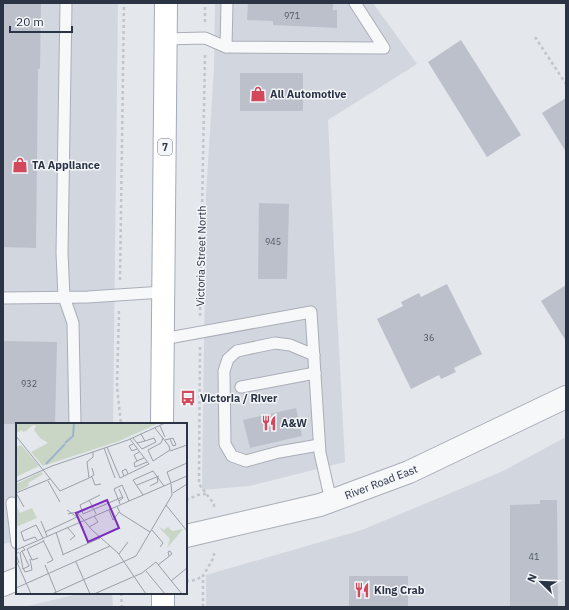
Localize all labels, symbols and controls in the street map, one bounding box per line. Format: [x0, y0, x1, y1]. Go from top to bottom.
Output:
scale bar [10, 8, 72, 34]
house number: 971 [284, 10, 300, 21]
text: 20 m [16, 14, 44, 29]
shop icon: All Automotive [249, 85, 267, 103]
place label: All Automotive [270, 87, 347, 101]
road number: 7 [158, 139, 172, 155]
shop icon: TA Appliance [11, 156, 29, 174]
place label: TA Appliance [32, 158, 100, 172]
street label: Victoria Street North [193, 205, 209, 307]
house number: 945 [265, 236, 281, 247]
house number: 36 [424, 332, 434, 343]
house number: 932 [21, 378, 37, 389]
bus stop icon: Victoria / River [179, 389, 197, 407]
place label: Victoria / River [200, 391, 278, 405]
restaurant icon: A&W [260, 414, 278, 432]
place label: A&W [281, 416, 307, 430]
inset map [16, 423, 187, 594]
street label: River Road East [342, 462, 420, 502]
house number: 41 [529, 551, 539, 562]
north arrow [521, 562, 561, 602]
text: N [524, 572, 540, 584]
restaurant icon: King Crab [353, 581, 371, 599]
place label: King Crab [374, 583, 425, 597]

